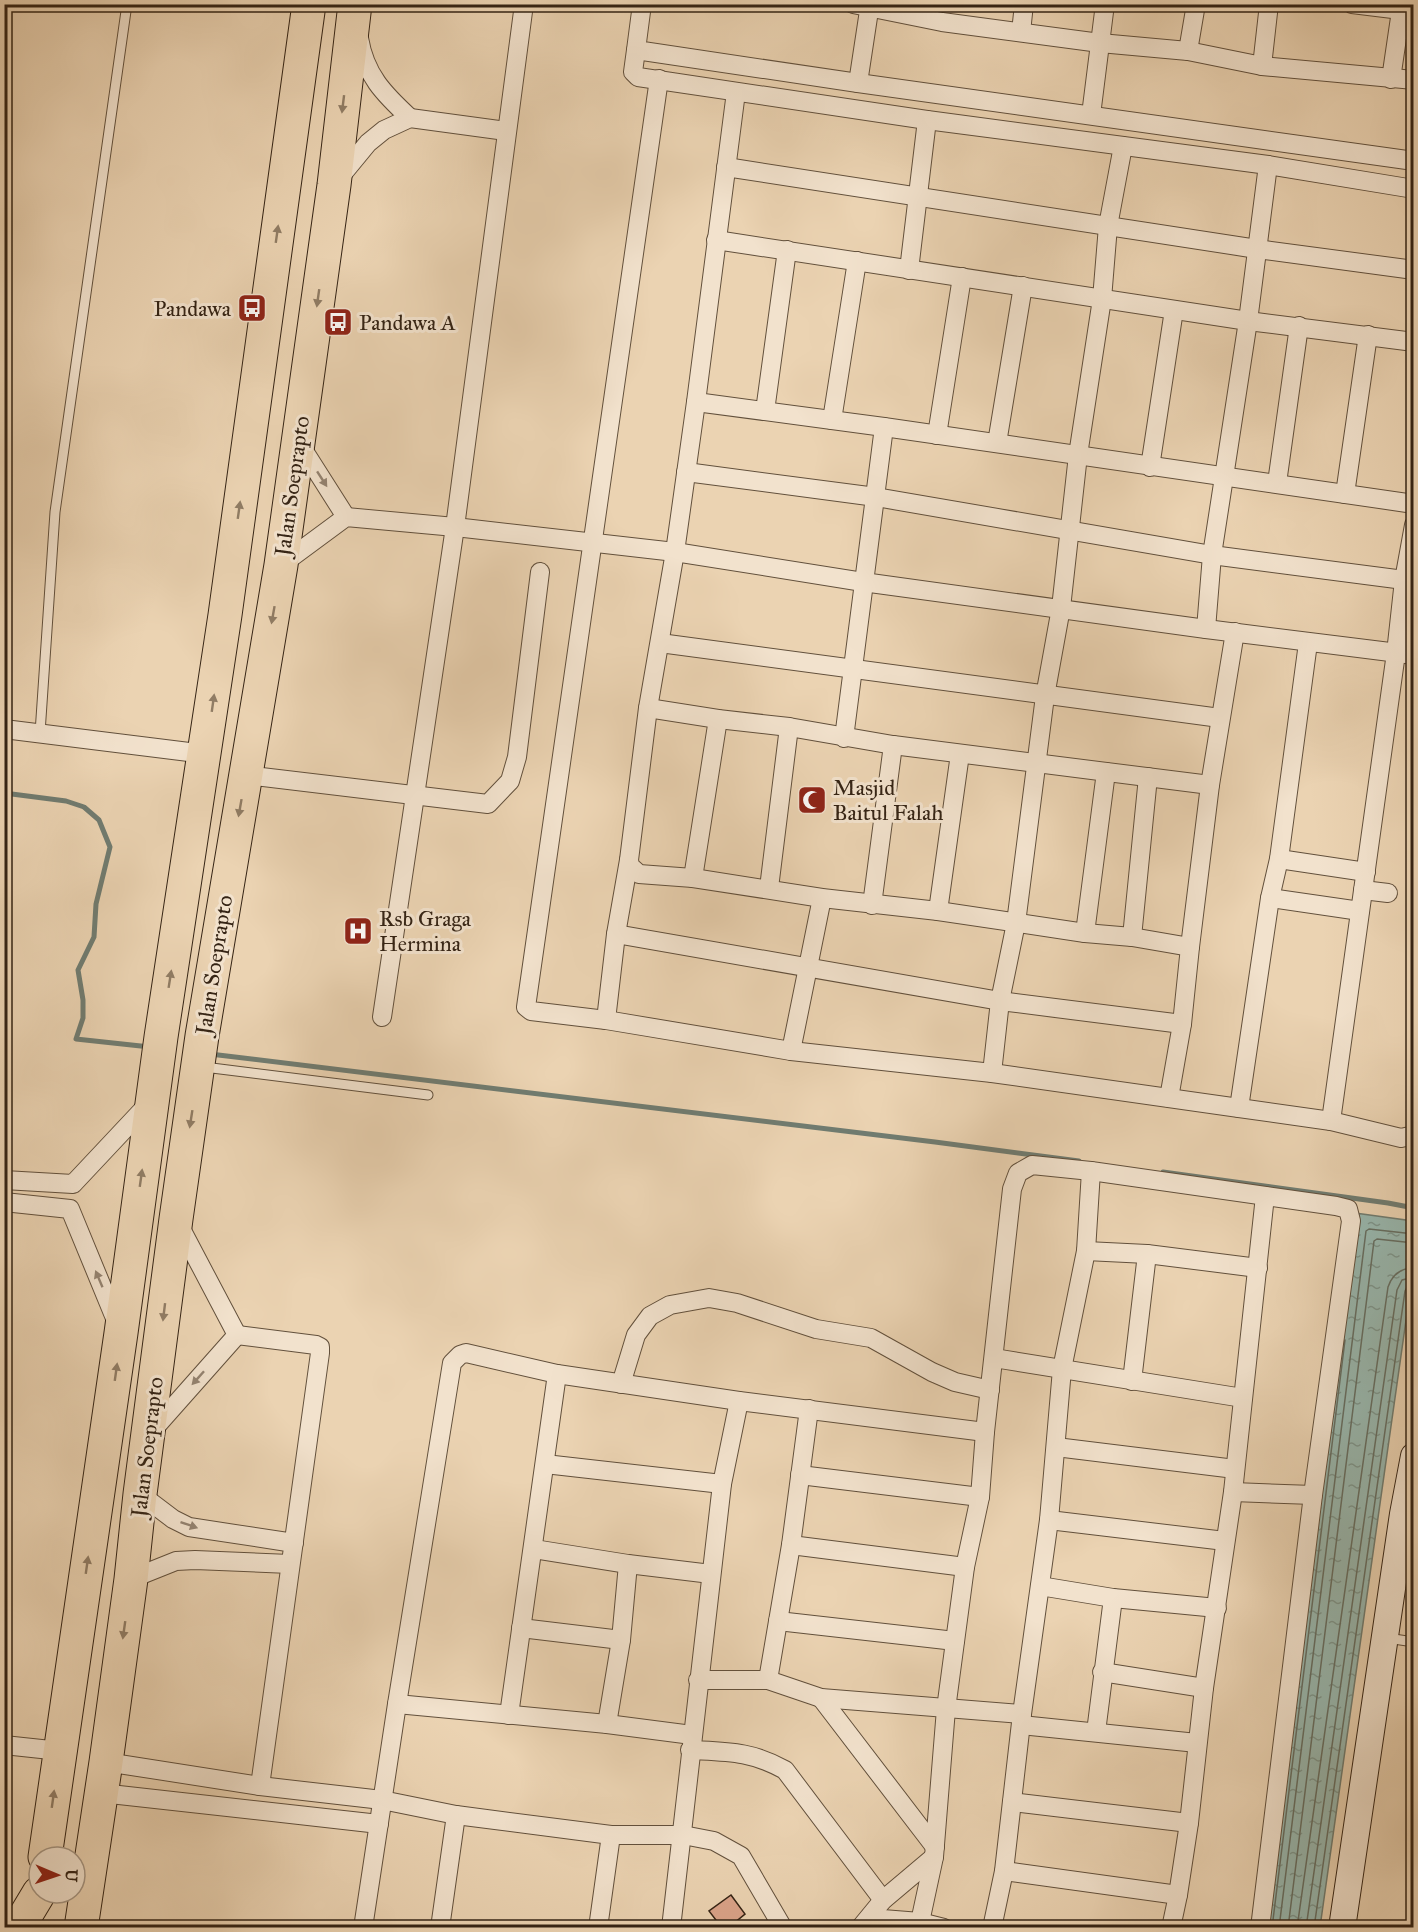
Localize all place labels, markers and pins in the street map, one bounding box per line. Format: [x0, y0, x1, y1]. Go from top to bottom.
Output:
bus stop icon: Pandawa [236, 292, 268, 324]
place label: Pandawa [154, 295, 232, 322]
bus stop icon: Pandawa A [322, 306, 354, 338]
place label: Pandawa A [359, 309, 456, 336]
place label: Masjid Baitul Falah [833, 774, 944, 826]
mosque icon: Masjid Baitul Falah [796, 784, 828, 816]
place label: Rsb Graga Hermina [379, 905, 472, 957]
hospital icon: Rsb Graga Hermina [342, 915, 374, 947]

